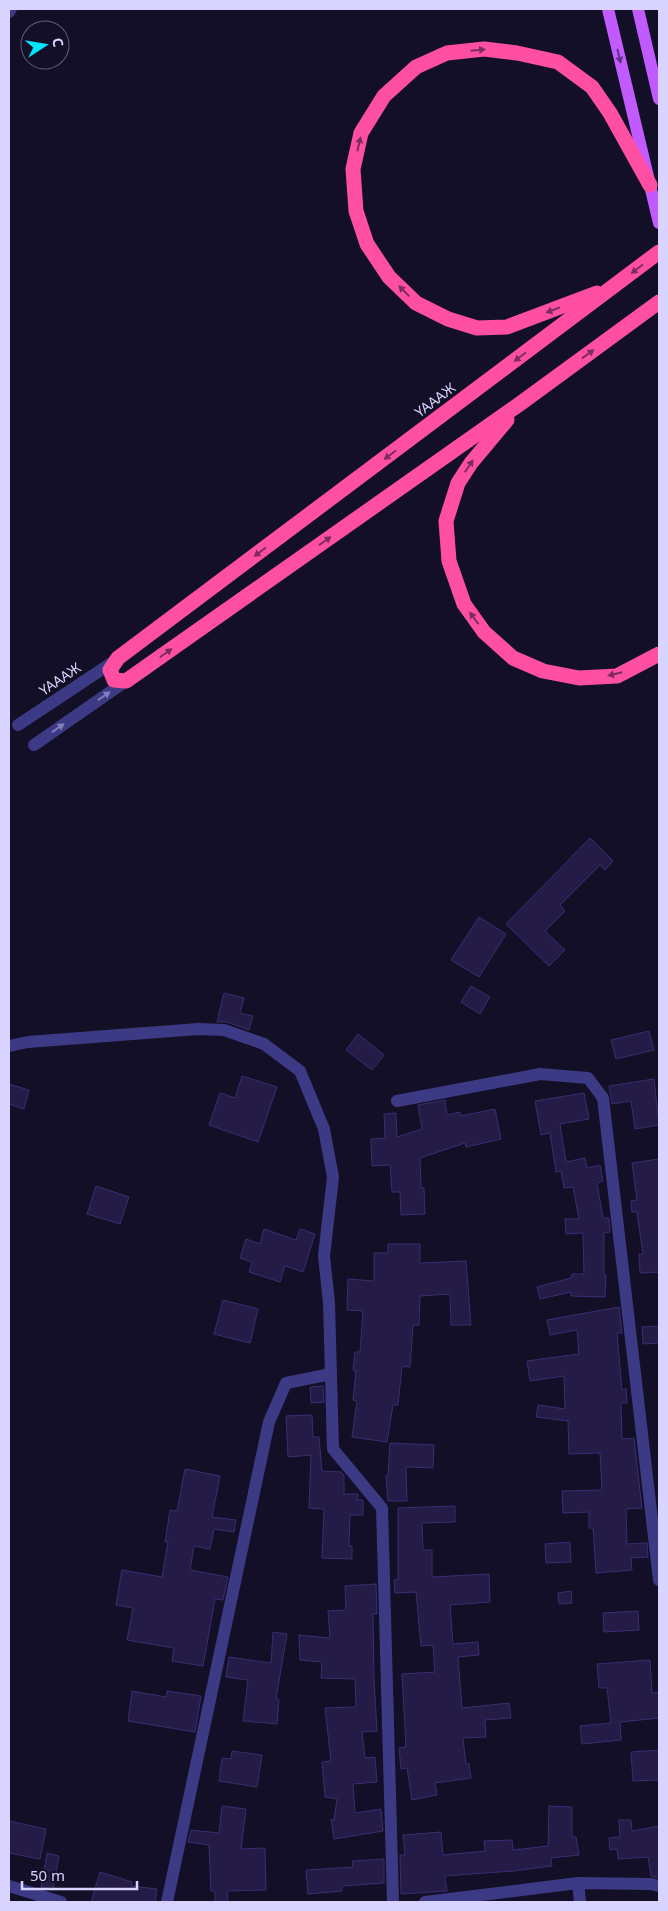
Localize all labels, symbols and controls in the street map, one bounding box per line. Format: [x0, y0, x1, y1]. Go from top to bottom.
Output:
north arrow [20, 20, 70, 70]
text: С [48, 36, 68, 49]
one-way arrow [470, 46, 486, 54]
one-way arrow [615, 49, 623, 64]
one-way arrow [355, 136, 363, 151]
one-way arrow [630, 264, 644, 274]
one-way arrow [398, 285, 410, 297]
one-way arrow [546, 306, 560, 314]
one-way arrow [581, 349, 595, 359]
one-way arrow [513, 352, 527, 362]
street label: ҮАААЖ [410, 378, 459, 421]
one-way arrow [384, 449, 397, 460]
one-way arrow [464, 460, 474, 473]
one-way arrow [318, 536, 332, 546]
one-way arrow [253, 547, 267, 557]
one-way arrow [469, 611, 479, 625]
one-way arrow [159, 648, 173, 658]
street label: ҮАААЖ [35, 658, 85, 699]
one-way arrow [607, 671, 623, 679]
one-way arrow [98, 691, 111, 701]
one-way arrow [51, 724, 65, 733]
scale bar [22, 1858, 138, 1890]
text: 50 m [30, 1865, 65, 1885]

